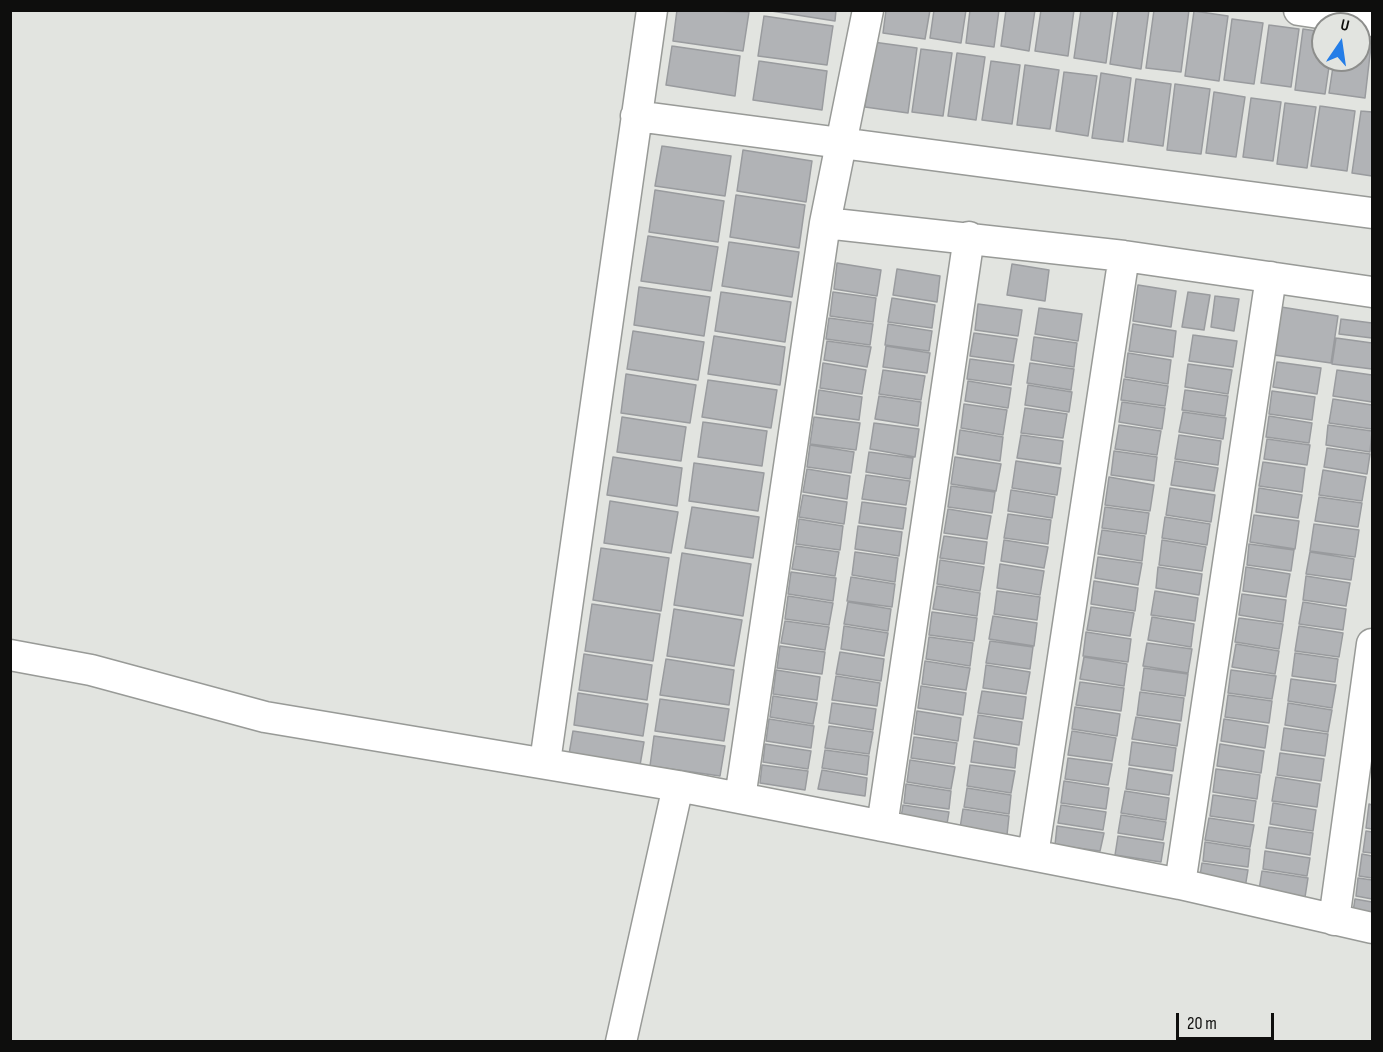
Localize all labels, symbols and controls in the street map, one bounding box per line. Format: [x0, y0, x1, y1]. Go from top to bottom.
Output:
north arrow [1311, 12, 1371, 72]
text: U [1339, 16, 1351, 36]
scale bar [1179, 1001, 1276, 1039]
text: 20 m [1187, 1013, 1217, 1034]

